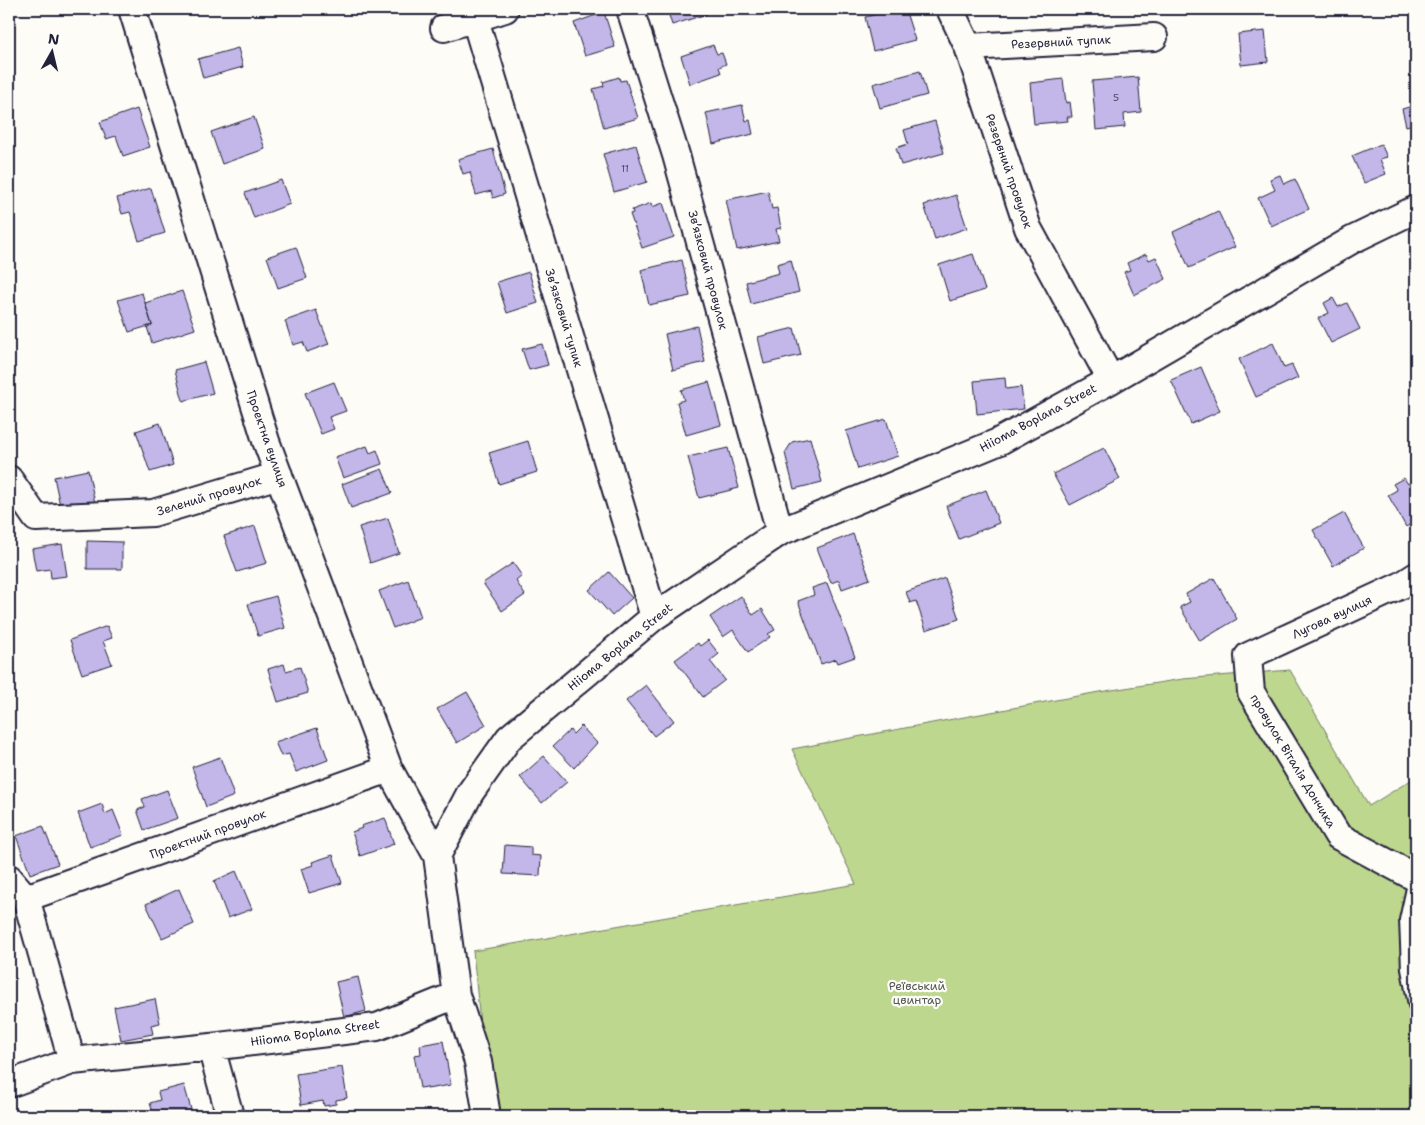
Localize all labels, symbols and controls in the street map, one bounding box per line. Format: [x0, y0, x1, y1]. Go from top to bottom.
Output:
north arrow [28, 28, 78, 78]
text: N [47, 29, 61, 49]
street label: Резервний тупик [1011, 31, 1112, 53]
house number: 5 [1113, 91, 1119, 104]
street label: Резервний провулок [982, 111, 1036, 231]
house number: 11 [621, 162, 629, 175]
street label: Звʼязковий провулок [684, 209, 732, 332]
street label: Звʼязковий тупик [541, 267, 587, 370]
street label: Hiioma Boplana Street [977, 380, 1099, 456]
street label: Проектна вулиця [243, 388, 291, 490]
street label: Зелений провулок [155, 472, 264, 519]
street label: Лугова вулиця [1289, 591, 1375, 643]
street label: Hiioma Boplana Street [564, 600, 676, 694]
street label: провулок Віталія Дончика [1247, 691, 1340, 831]
street label: Проектний провулок [148, 805, 269, 862]
park label: Реївський цвинтар [889, 978, 945, 1008]
street label: Hiioma Boplana Street [249, 1016, 381, 1050]

